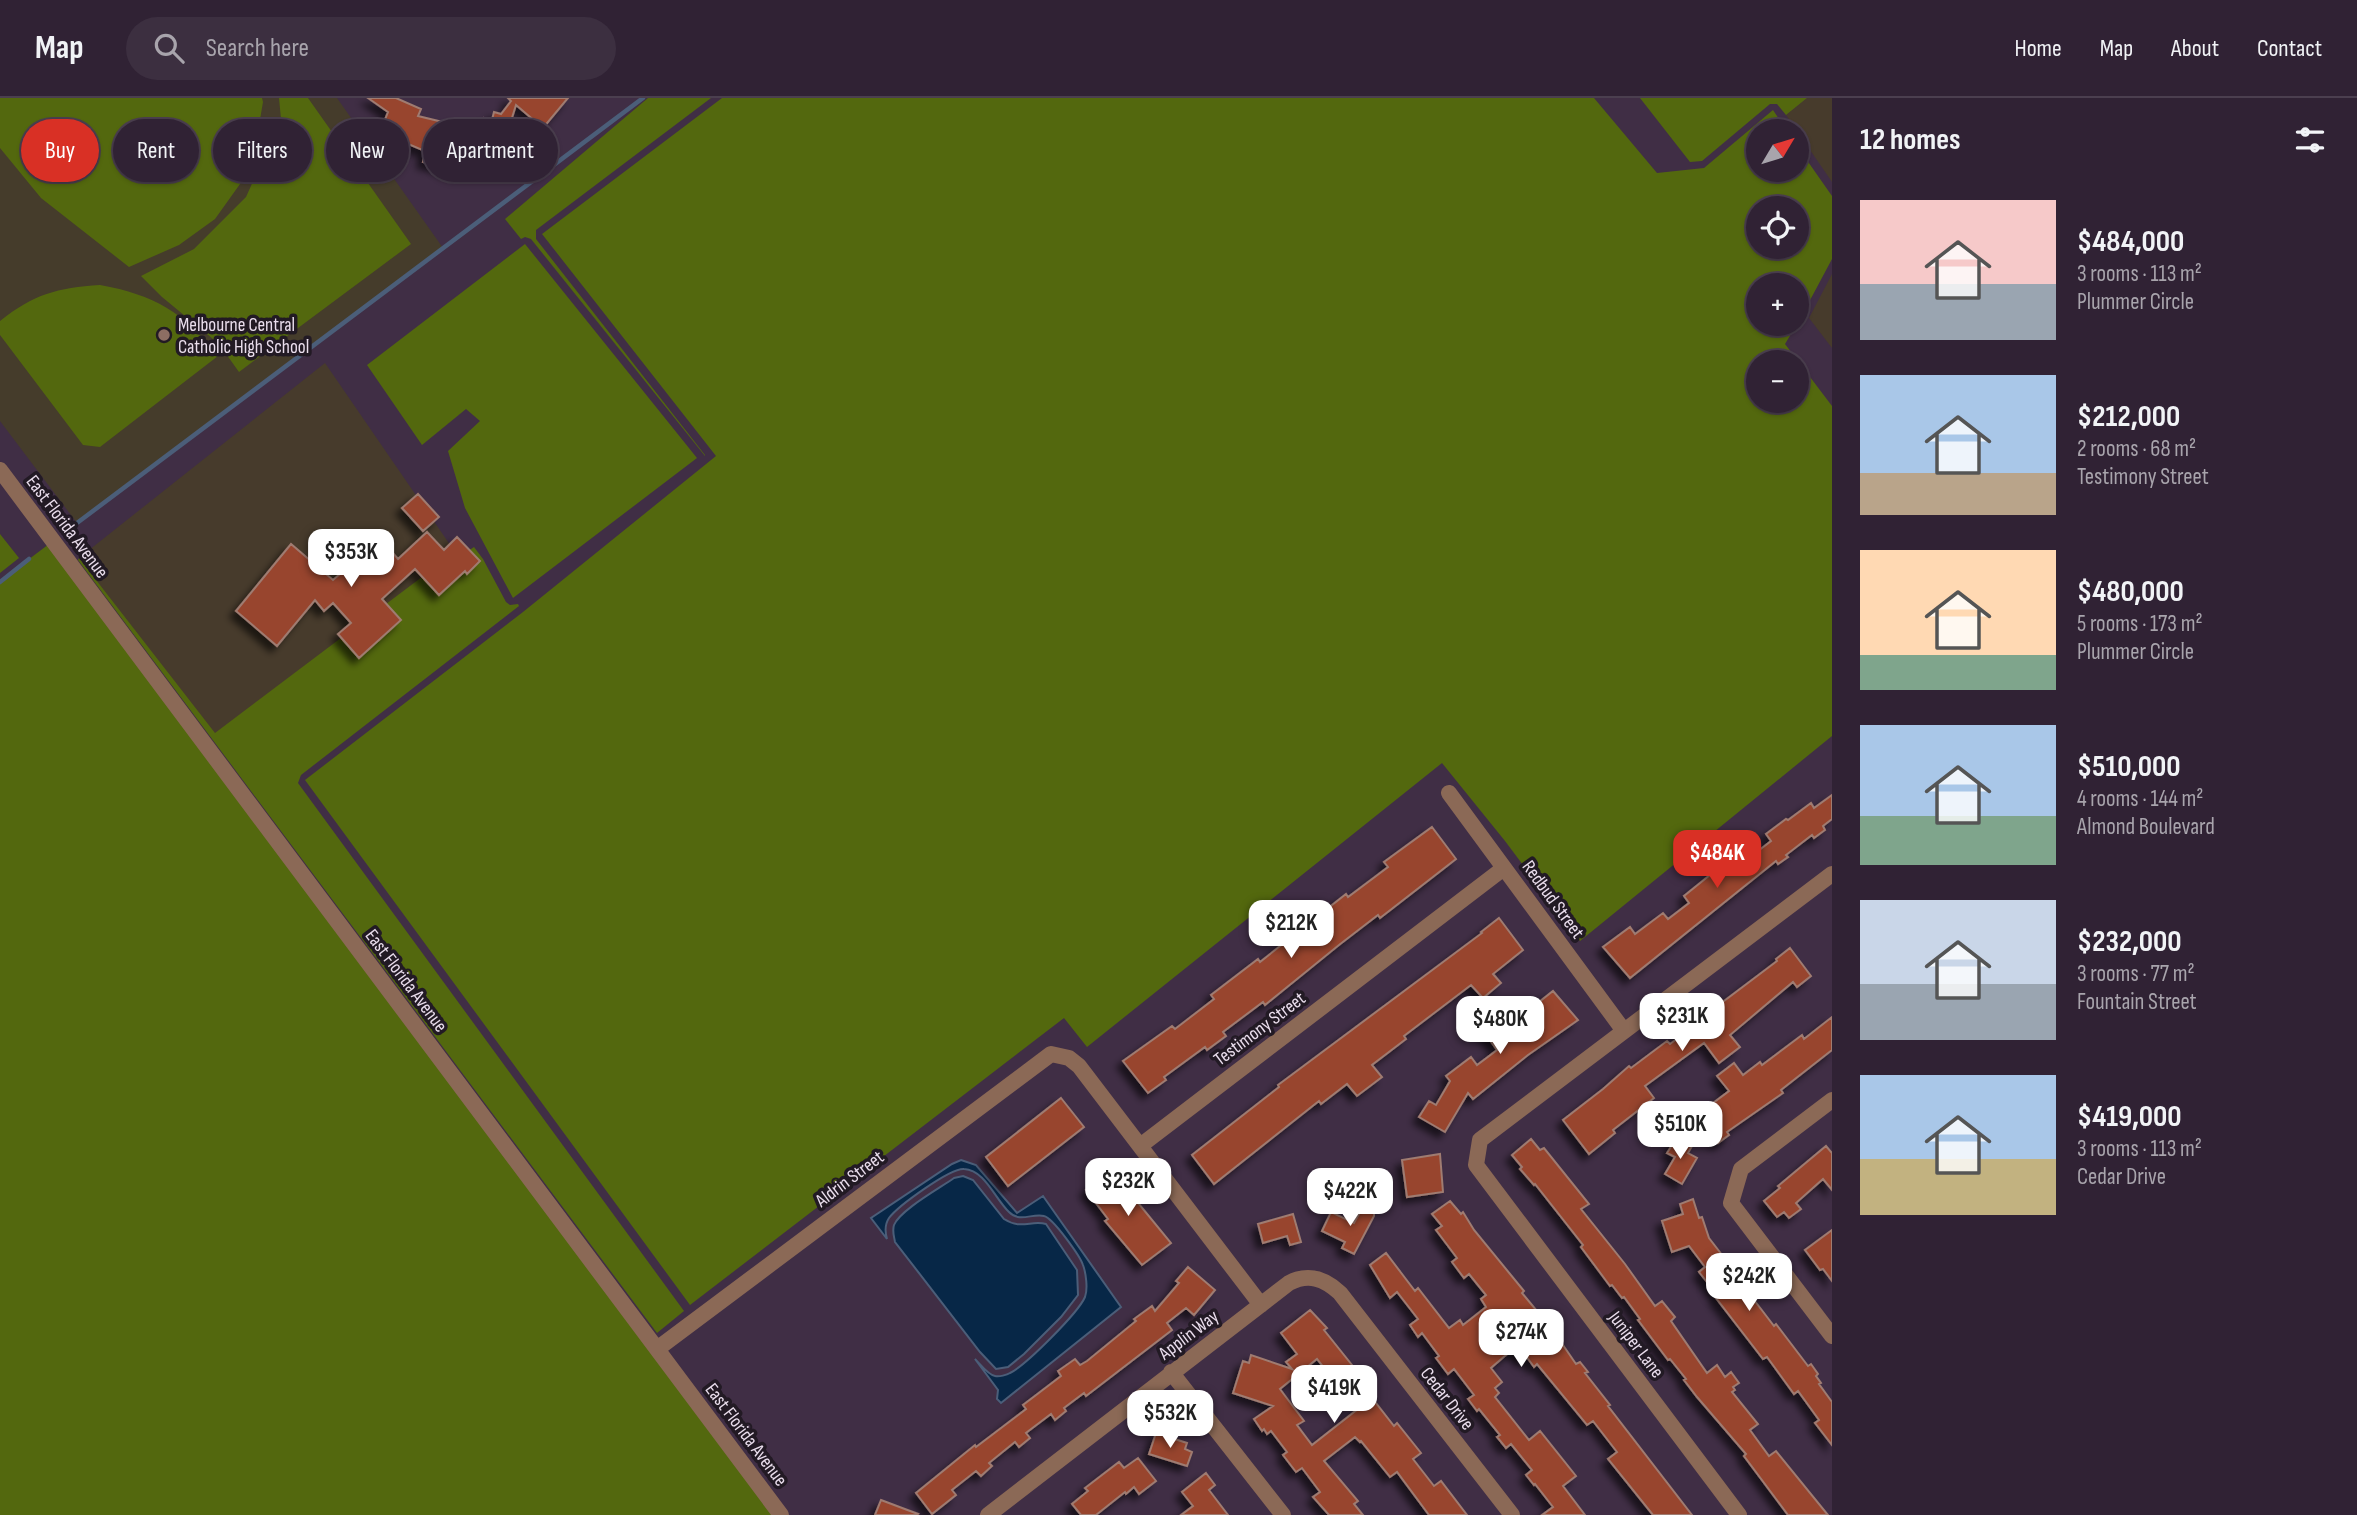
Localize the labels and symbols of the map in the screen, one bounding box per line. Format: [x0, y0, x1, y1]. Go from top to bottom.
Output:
north arrow [1746, 119, 1810, 182]
place label: Melbourne Central Catholic High School [178, 314, 309, 359]
marker: Melbourne Central Catholic High School [156, 327, 172, 343]
street label: East Florida Avenue [21, 471, 113, 583]
pin: $353K [302, 530, 400, 589]
pin: $484K [1668, 830, 1766, 890]
street label: Redbud Street [1517, 856, 1589, 944]
pin: $212K [1242, 900, 1340, 960]
street label: East Florida Avenue [360, 925, 452, 1037]
street label: Testimony Street [1210, 987, 1310, 1071]
pin: $231K [1633, 993, 1731, 1053]
pin: $480K [1451, 996, 1549, 1056]
pin: $510K [1631, 1102, 1729, 1161]
street label: Aldrin Street [810, 1146, 889, 1213]
pin: $232K [1079, 1158, 1177, 1218]
pin: $422K [1301, 1168, 1399, 1228]
pin: $242K [1700, 1254, 1798, 1313]
street label: Applin Way [1154, 1305, 1224, 1366]
street label: Juniper Lane [1603, 1306, 1668, 1383]
pin: $274K [1472, 1310, 1570, 1369]
street label: Cedar Drive [1415, 1363, 1479, 1435]
pin: $419K [1285, 1366, 1383, 1425]
street label: East Florida Avenue [700, 1379, 792, 1491]
pin: $532K [1121, 1390, 1219, 1450]

